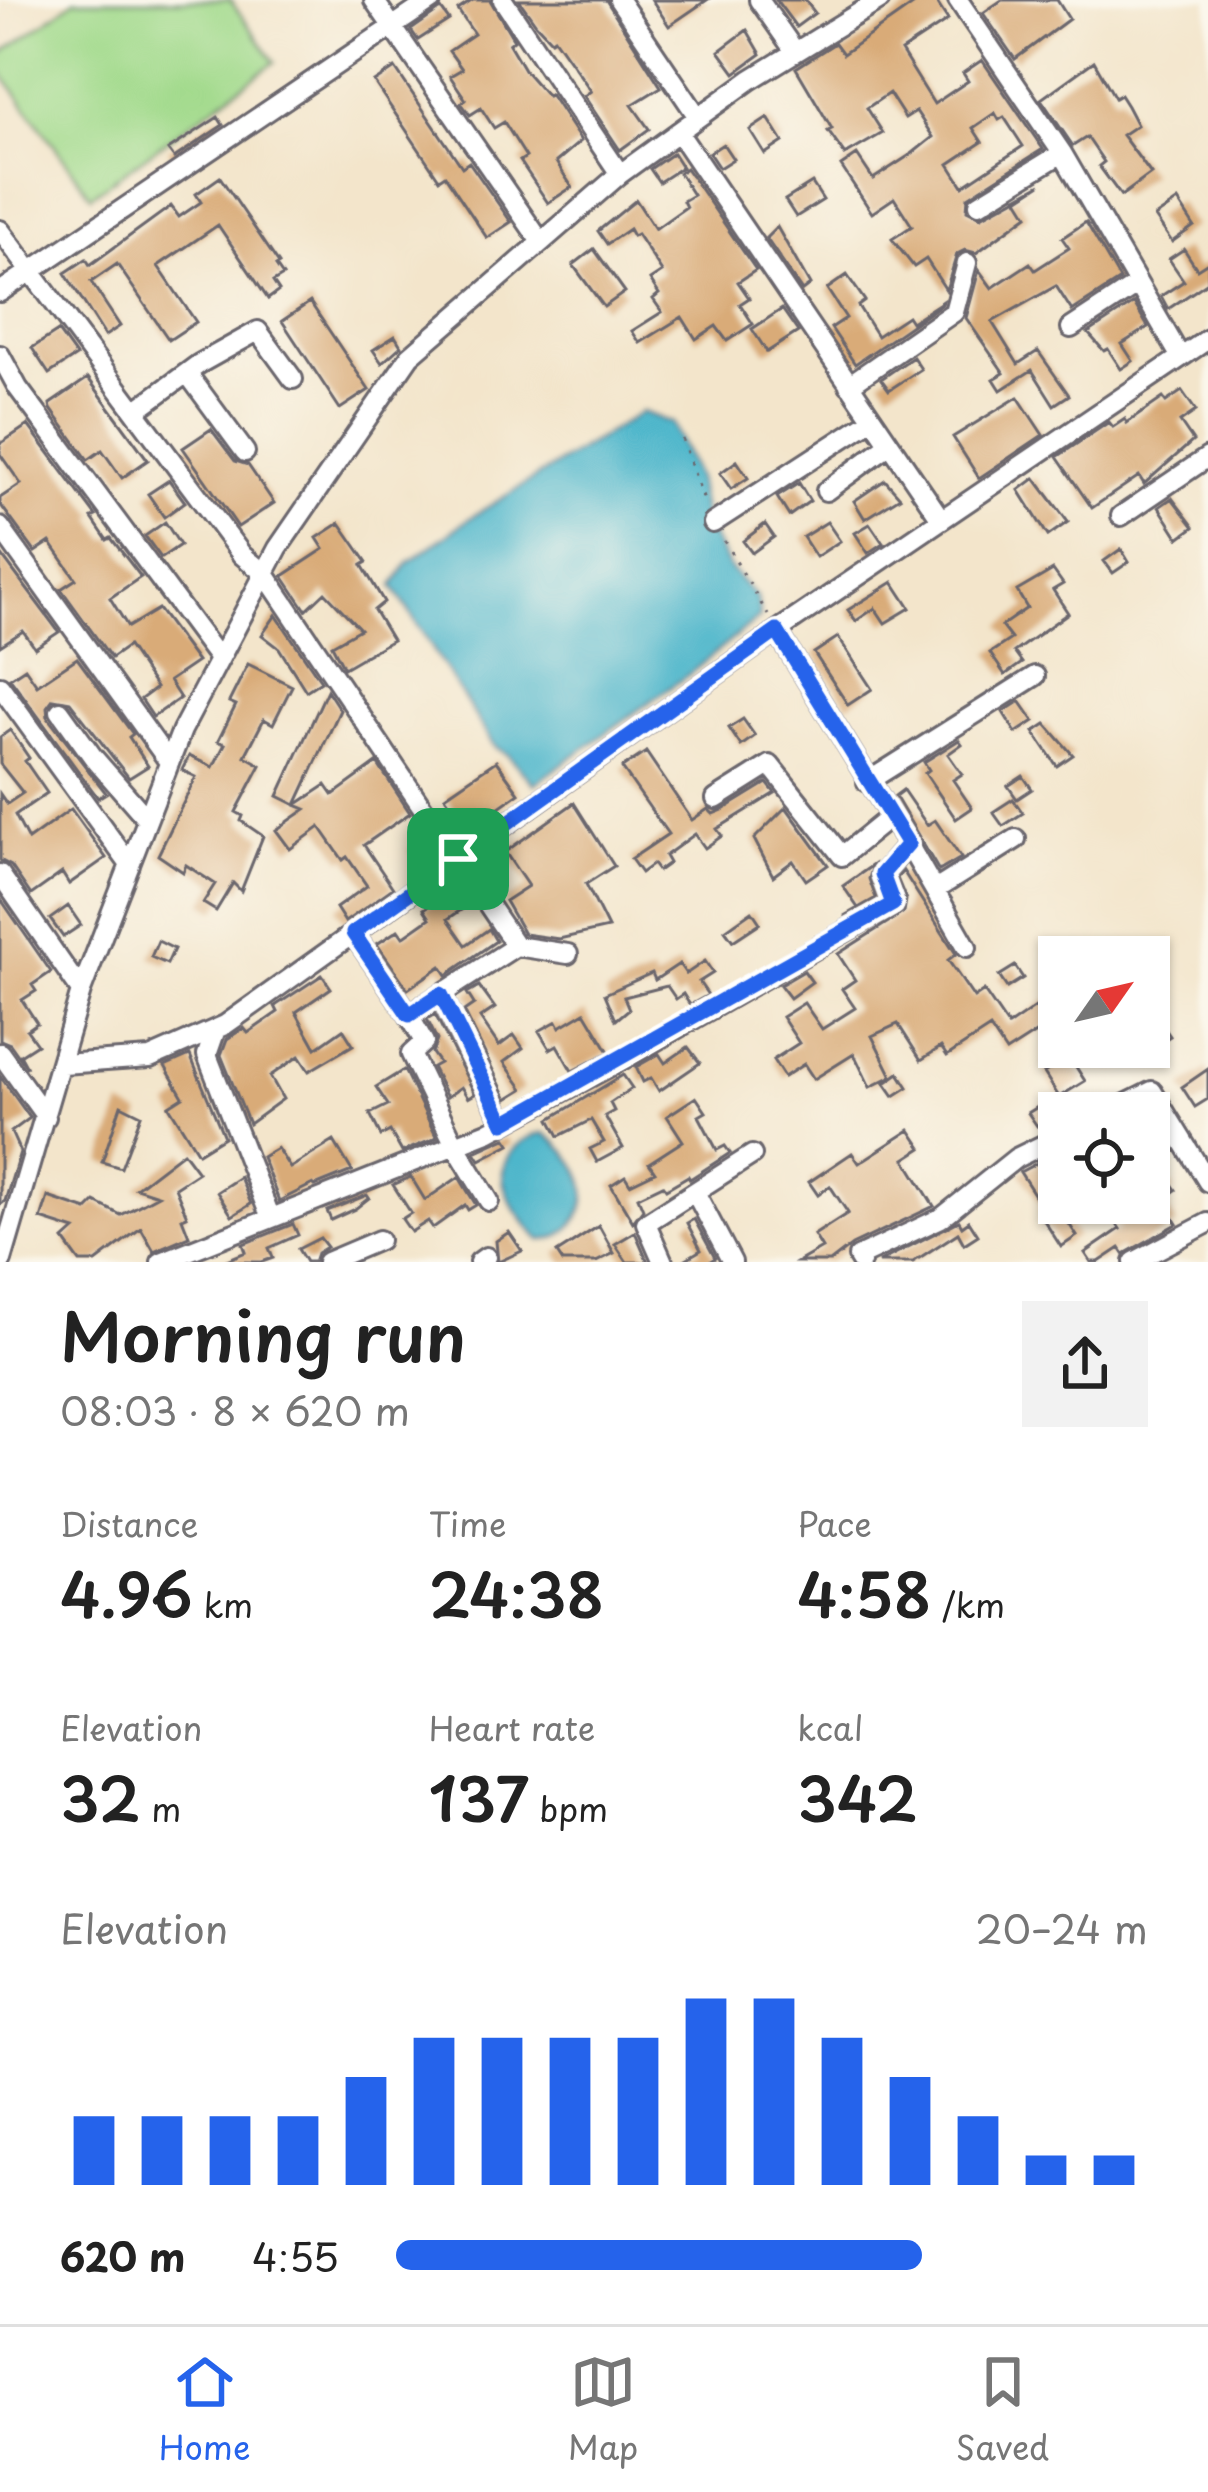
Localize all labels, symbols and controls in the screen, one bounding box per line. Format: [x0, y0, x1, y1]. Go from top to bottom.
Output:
pin [407, 808, 509, 910]
icon: arrive [425, 826, 491, 892]
north arrow [1038, 936, 1170, 1068]
map controls [1038, 936, 1170, 1224]
button: locate [1038, 1092, 1170, 1224]
text: Morning run [60, 1285, 466, 1384]
button: share [1022, 1301, 1148, 1427]
text: 08:03 · 8 × 620 m [60, 1380, 410, 1439]
text: Distance [60, 1498, 198, 1548]
text: Time [429, 1498, 507, 1548]
text: Pace [797, 1498, 872, 1548]
text: 4.96 [60, 1548, 193, 1638]
text: 24:38 [429, 1548, 604, 1638]
text: 4:58 [797, 1548, 931, 1638]
text: km [193, 1579, 253, 1629]
text: /km [931, 1579, 1005, 1629]
text: Elevation [60, 1702, 202, 1752]
text: Heart rate [429, 1702, 595, 1752]
text: kcal [797, 1702, 863, 1752]
text: 32 [60, 1752, 141, 1842]
text: 137 [429, 1752, 529, 1842]
text: 342 [797, 1752, 918, 1842]
text: m [141, 1783, 181, 1833]
text: bpm [529, 1783, 608, 1833]
text: Elevation [60, 1898, 228, 1957]
text: 20–24 m [975, 1898, 1148, 1957]
text: 620 m [60, 2226, 185, 2285]
text: 4:55 [252, 2226, 339, 2285]
tab: Home [159, 2349, 250, 2471]
tab: Map [568, 2349, 638, 2471]
tab: Saved [956, 2349, 1049, 2471]

